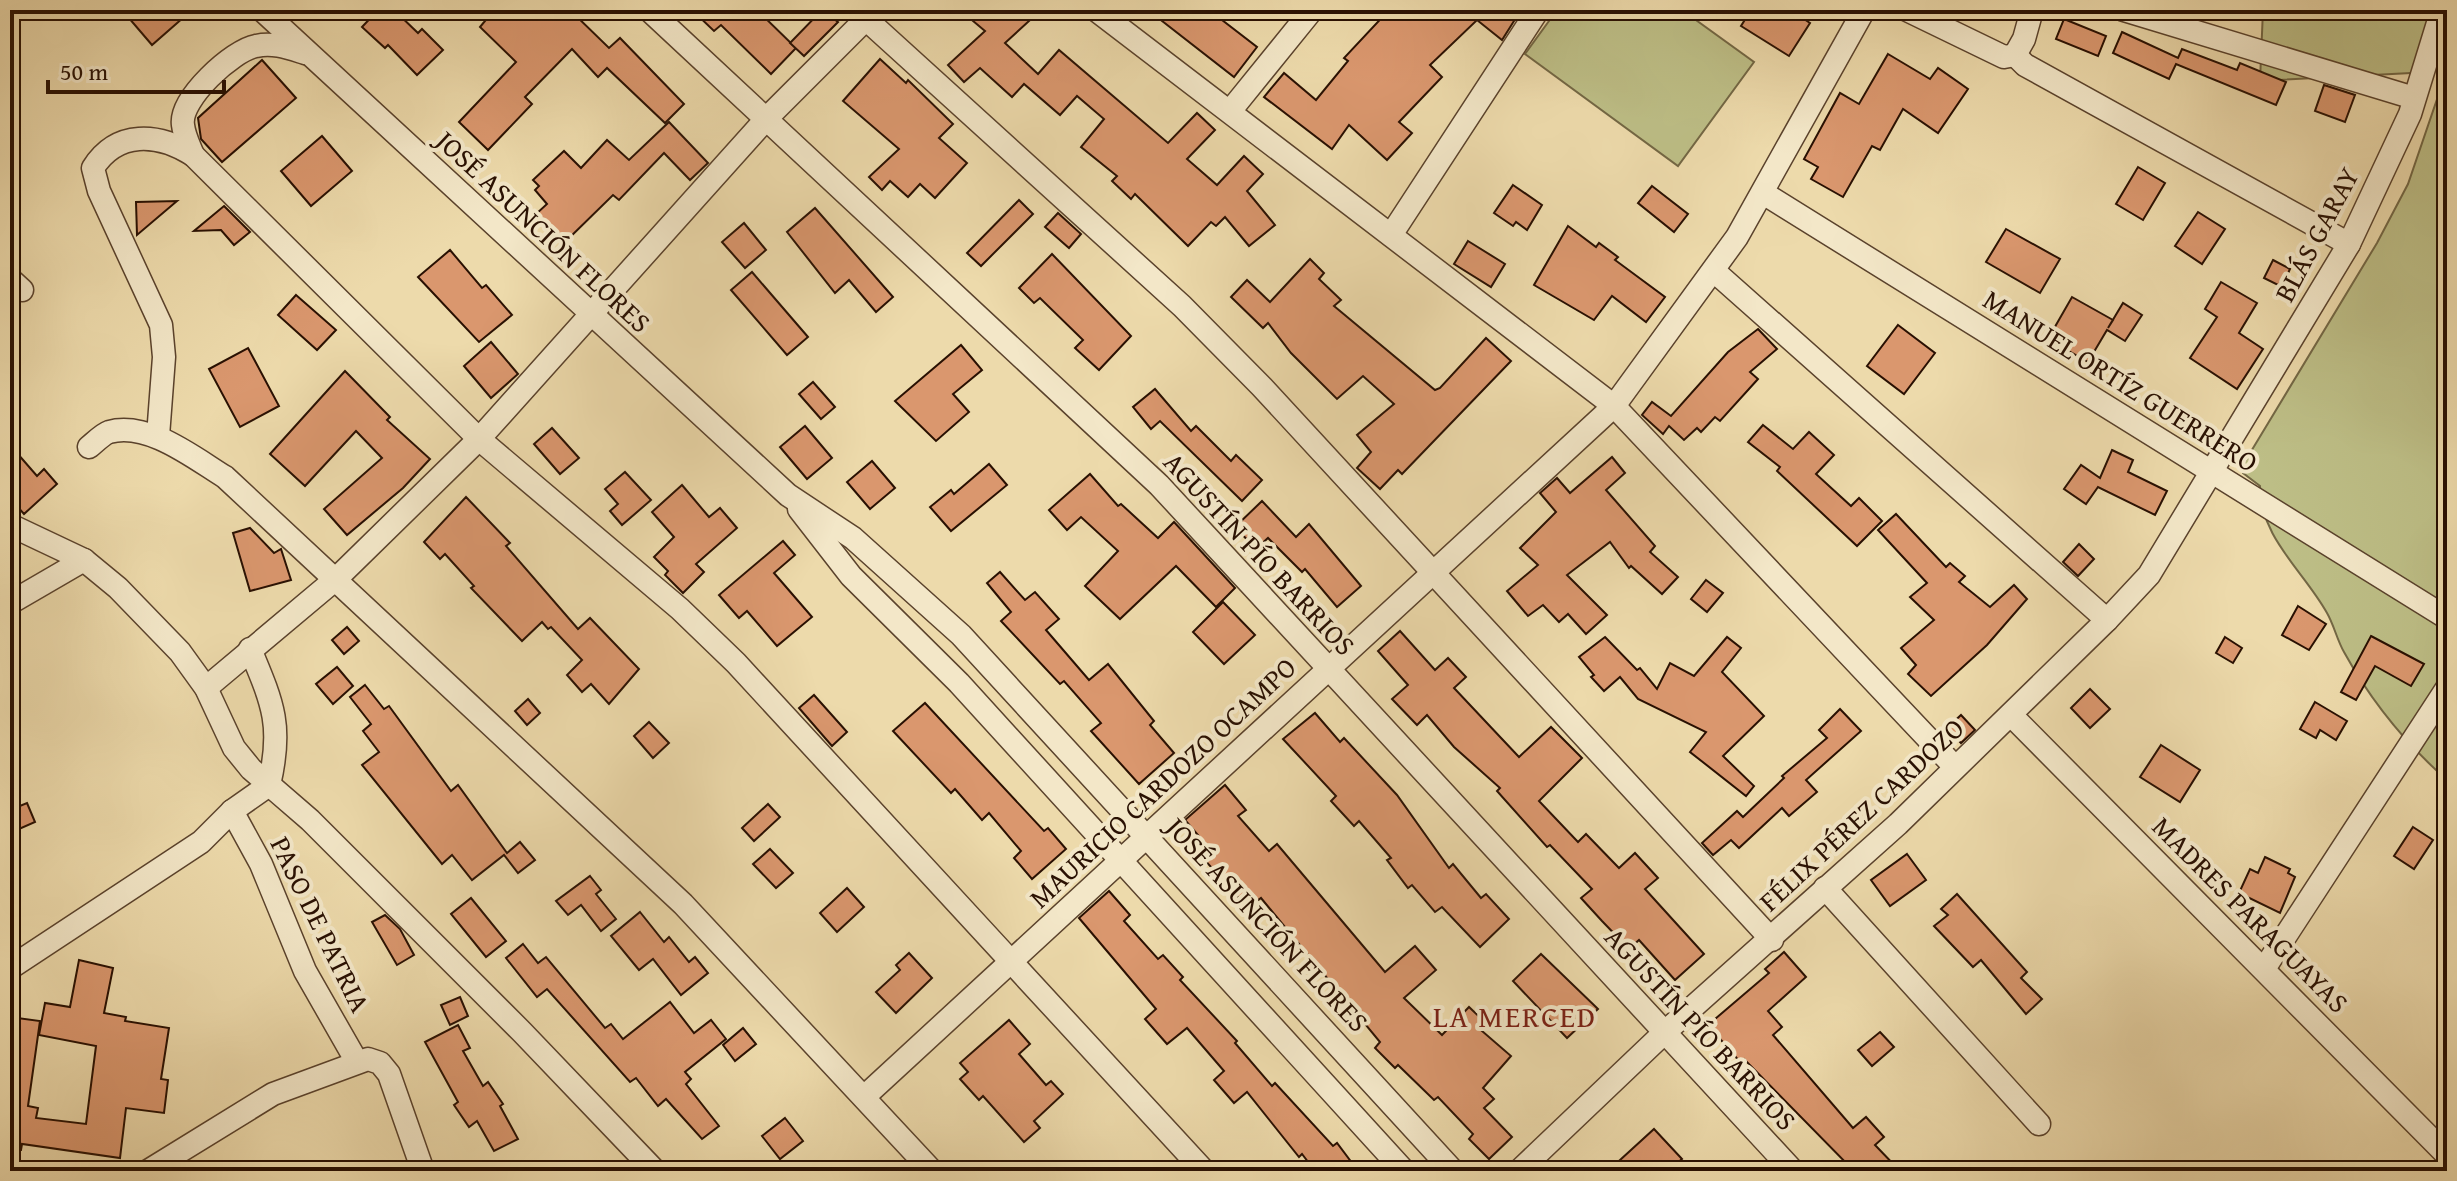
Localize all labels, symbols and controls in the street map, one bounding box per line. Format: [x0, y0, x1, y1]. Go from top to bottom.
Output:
scale bar [48, 44, 224, 94]
text: 50 m [60, 54, 108, 89]
street label: JOSÉ ASUNCIÓN FLORES [425, 118, 661, 342]
street label: BLÁS GARAY [2263, 159, 2369, 309]
street label: MANUEL ORTÍZ GUERRERO [1976, 279, 2266, 481]
street label: AGUSTÍN PÍO BARRIOS [1155, 442, 1365, 664]
street label: MAURICIO CARDOZO OCAMPO [1019, 647, 1305, 917]
street label: FÉLIX PÉREZ CARDOZO [1749, 708, 1973, 920]
street label: JOSÉ ASUNCIÓN FLORES [1155, 805, 1379, 1041]
street label: MADRES PARAGUAYAS [2143, 806, 2359, 1022]
street label: PASO DE PATRIA [261, 829, 381, 1019]
street label: AGUSTÍN PÍO BARRIOS [1596, 917, 1806, 1139]
district label: LA MERCED [1433, 994, 1597, 1038]

